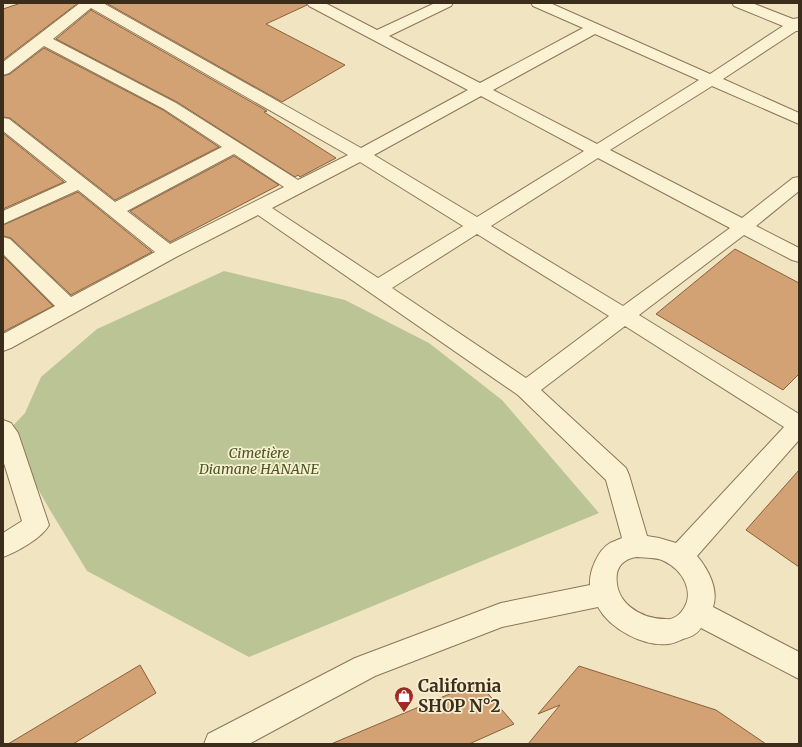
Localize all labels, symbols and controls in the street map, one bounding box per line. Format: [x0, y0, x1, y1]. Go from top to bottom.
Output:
park label: Cimetière Diamane HANANE [198, 444, 319, 478]
place label: California SHOP N°2 [418, 675, 502, 717]
shop icon: California SHOP N°2 [393, 685, 415, 713]

